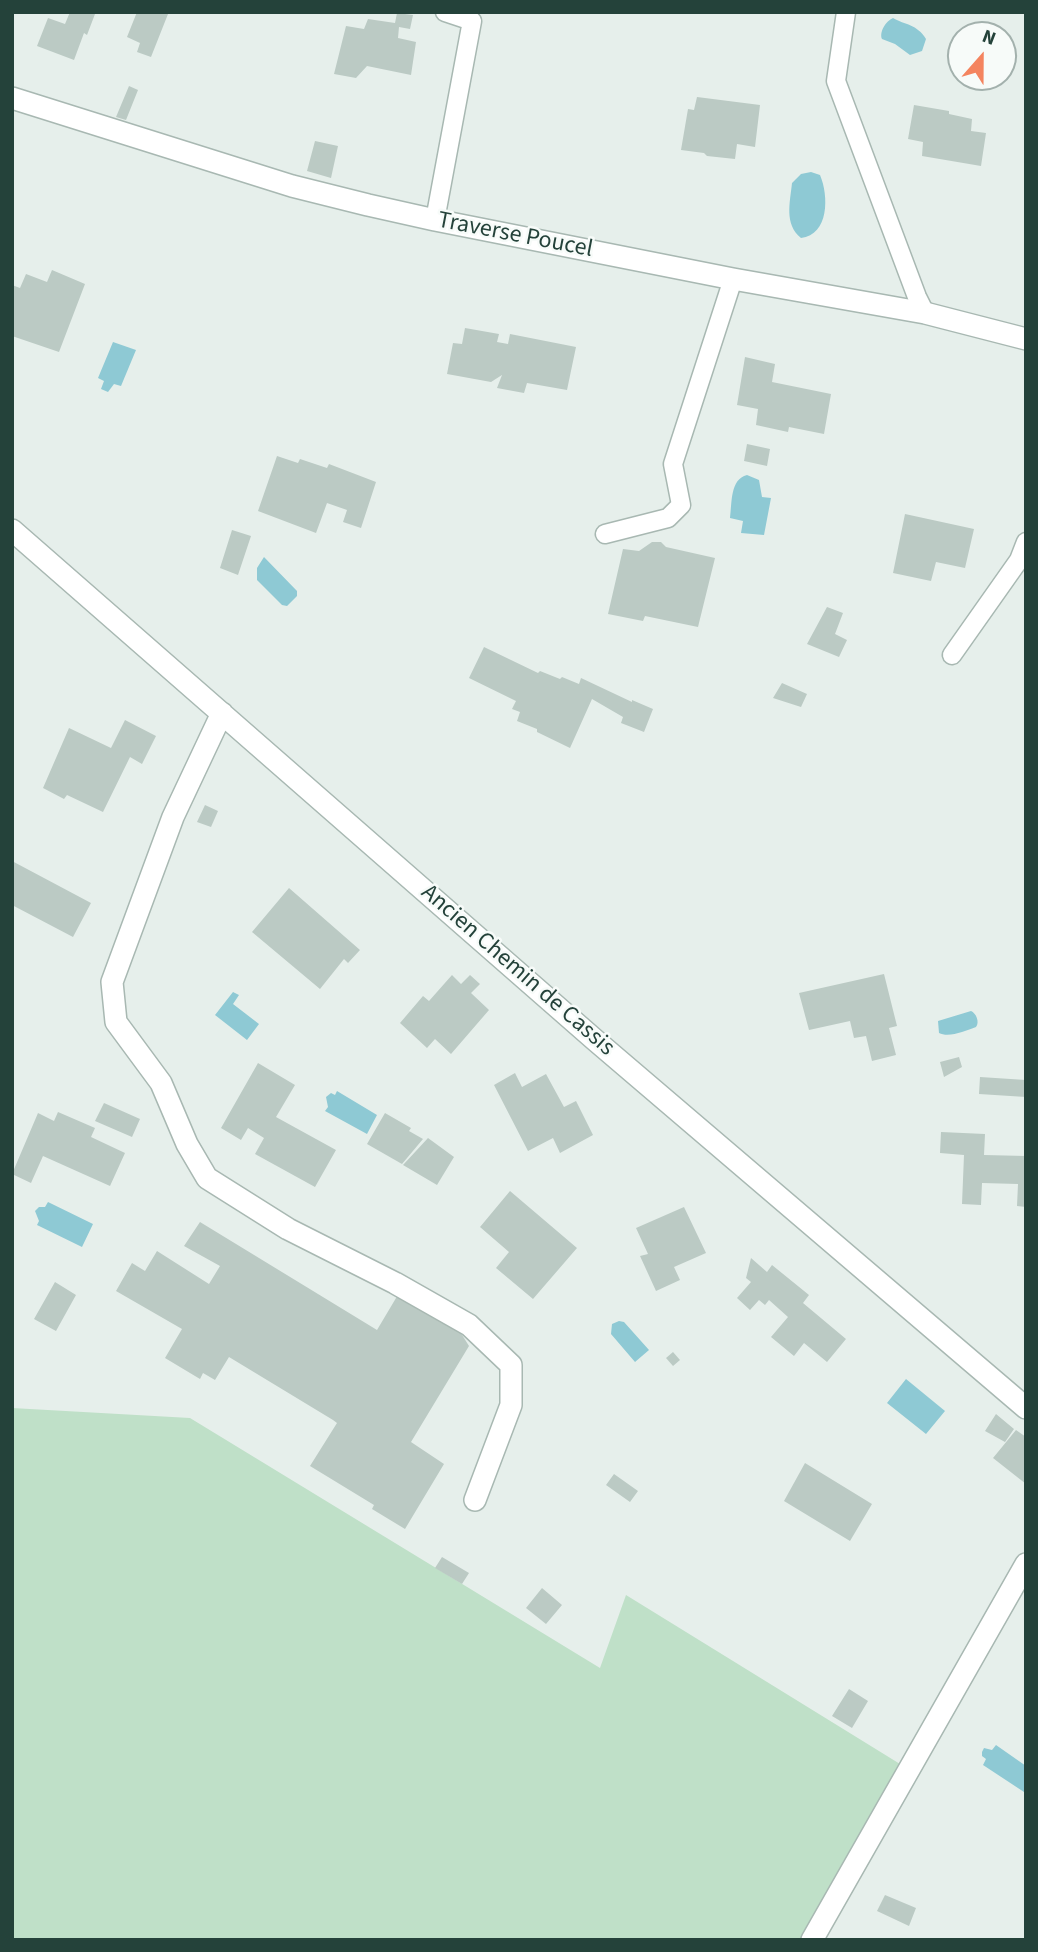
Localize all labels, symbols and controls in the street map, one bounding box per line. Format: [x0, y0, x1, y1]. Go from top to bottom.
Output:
north arrow [947, 21, 1017, 91]
text: N [978, 23, 1000, 53]
street label: Traverse Poucel [435, 207, 595, 265]
street label: Ancien Chemin de Cassis [414, 879, 620, 1063]

